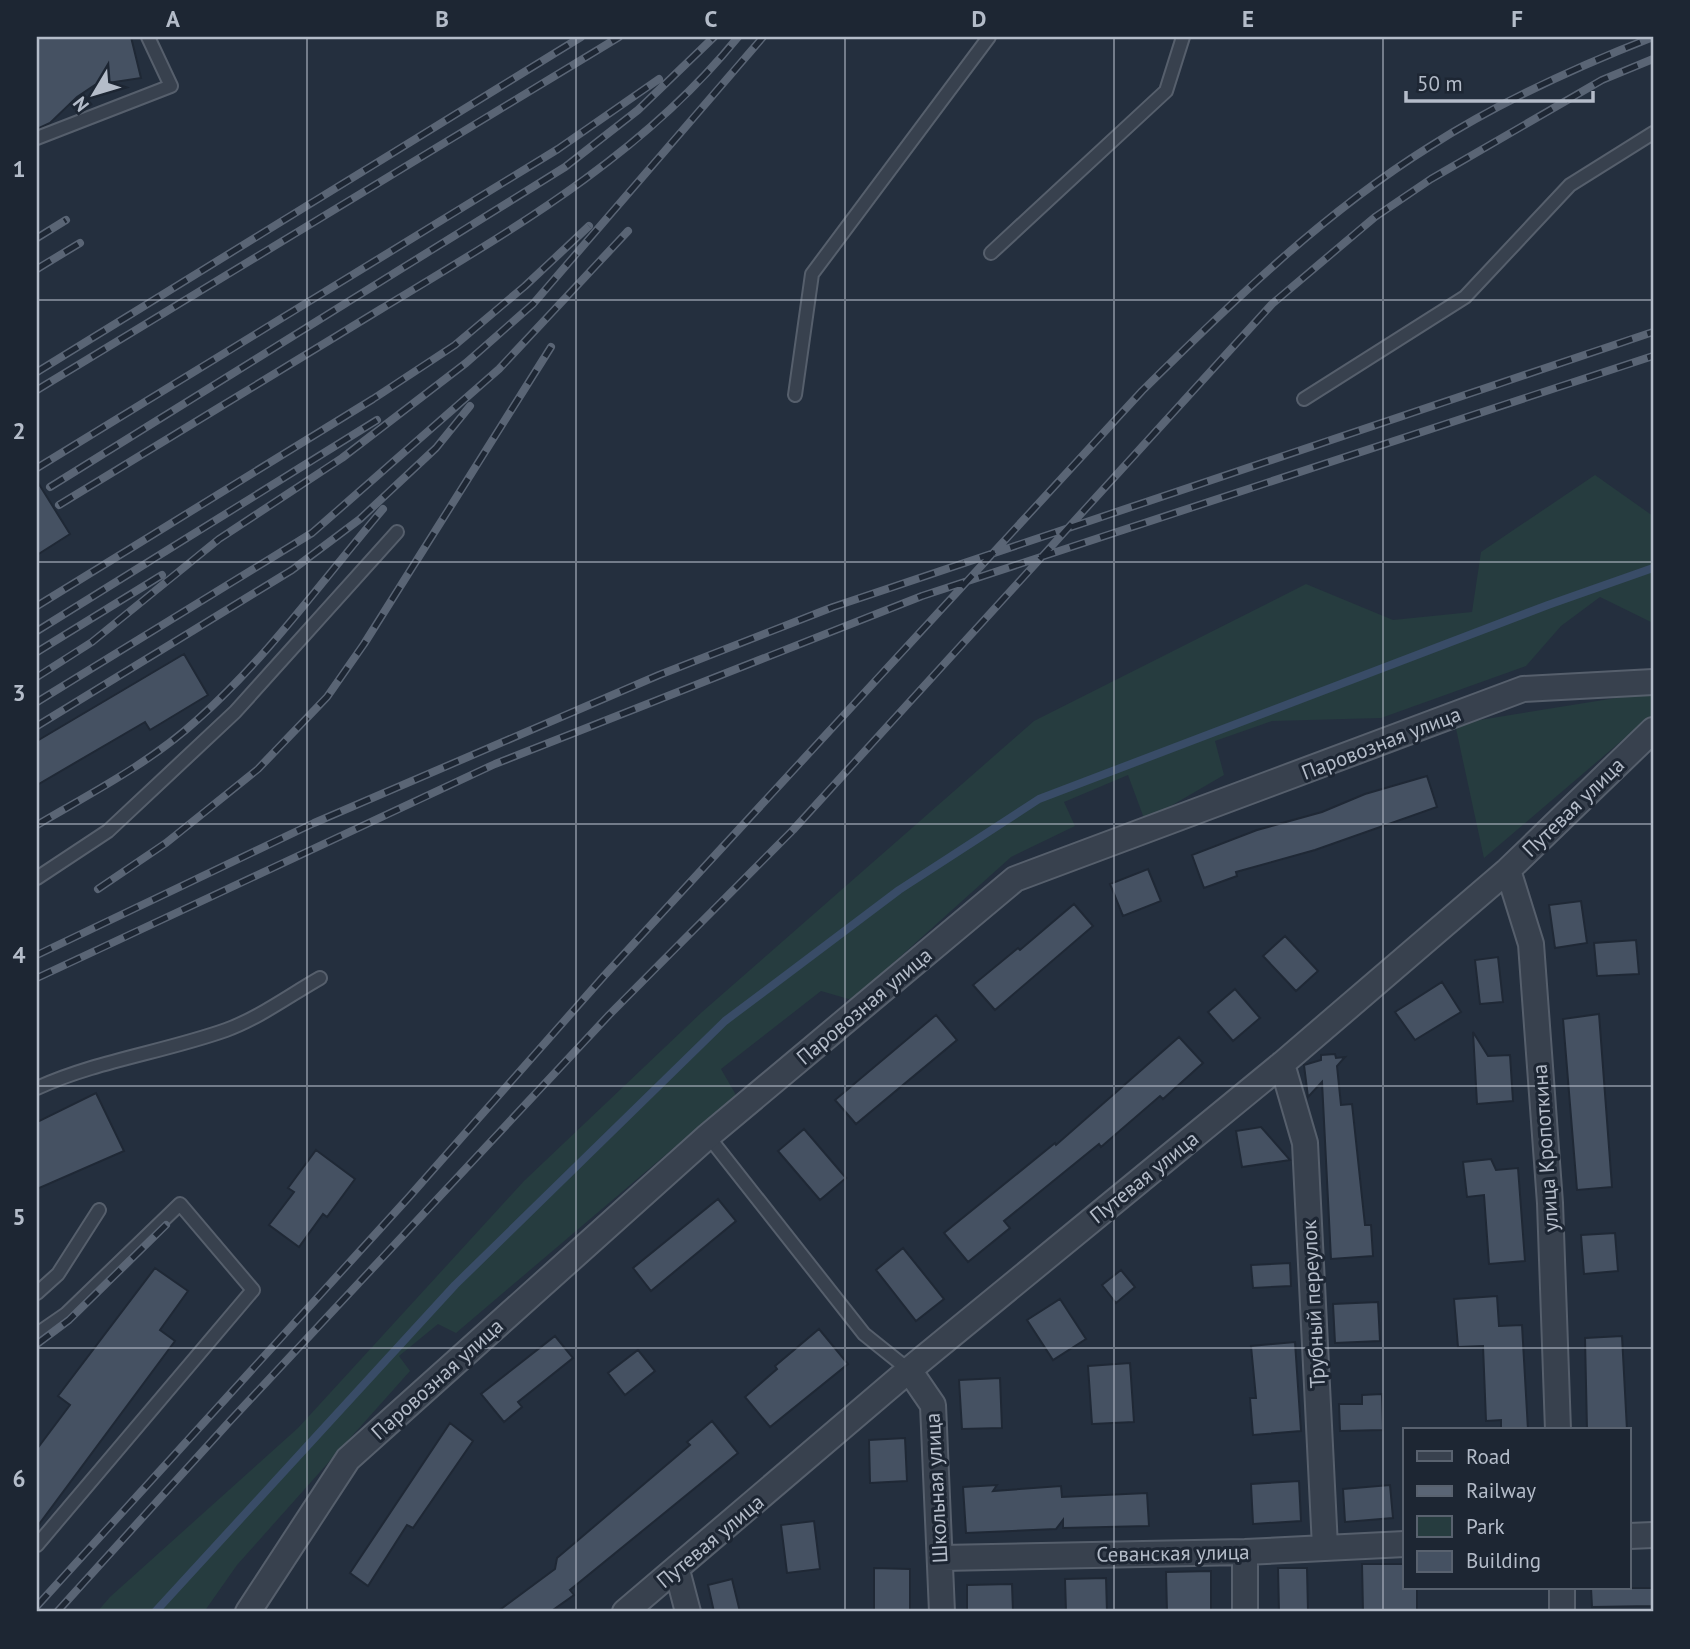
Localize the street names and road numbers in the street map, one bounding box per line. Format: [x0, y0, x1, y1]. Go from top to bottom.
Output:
street label: Паровозная улица [1297, 700, 1465, 786]
street label: Путевая улица [1516, 751, 1630, 863]
street label: Паровозная улица [791, 941, 937, 1071]
street label: улица Кропоткина [1526, 1063, 1564, 1233]
street label: Путевая улица [1084, 1125, 1204, 1229]
street label: Трубный переулок [1295, 1219, 1331, 1389]
street label: Паровозная улица [365, 1313, 509, 1445]
street label: Школьная улица [919, 1412, 953, 1564]
street label: Путевая улица [651, 1488, 769, 1594]
street label: Севанская улица [1096, 1538, 1250, 1568]

